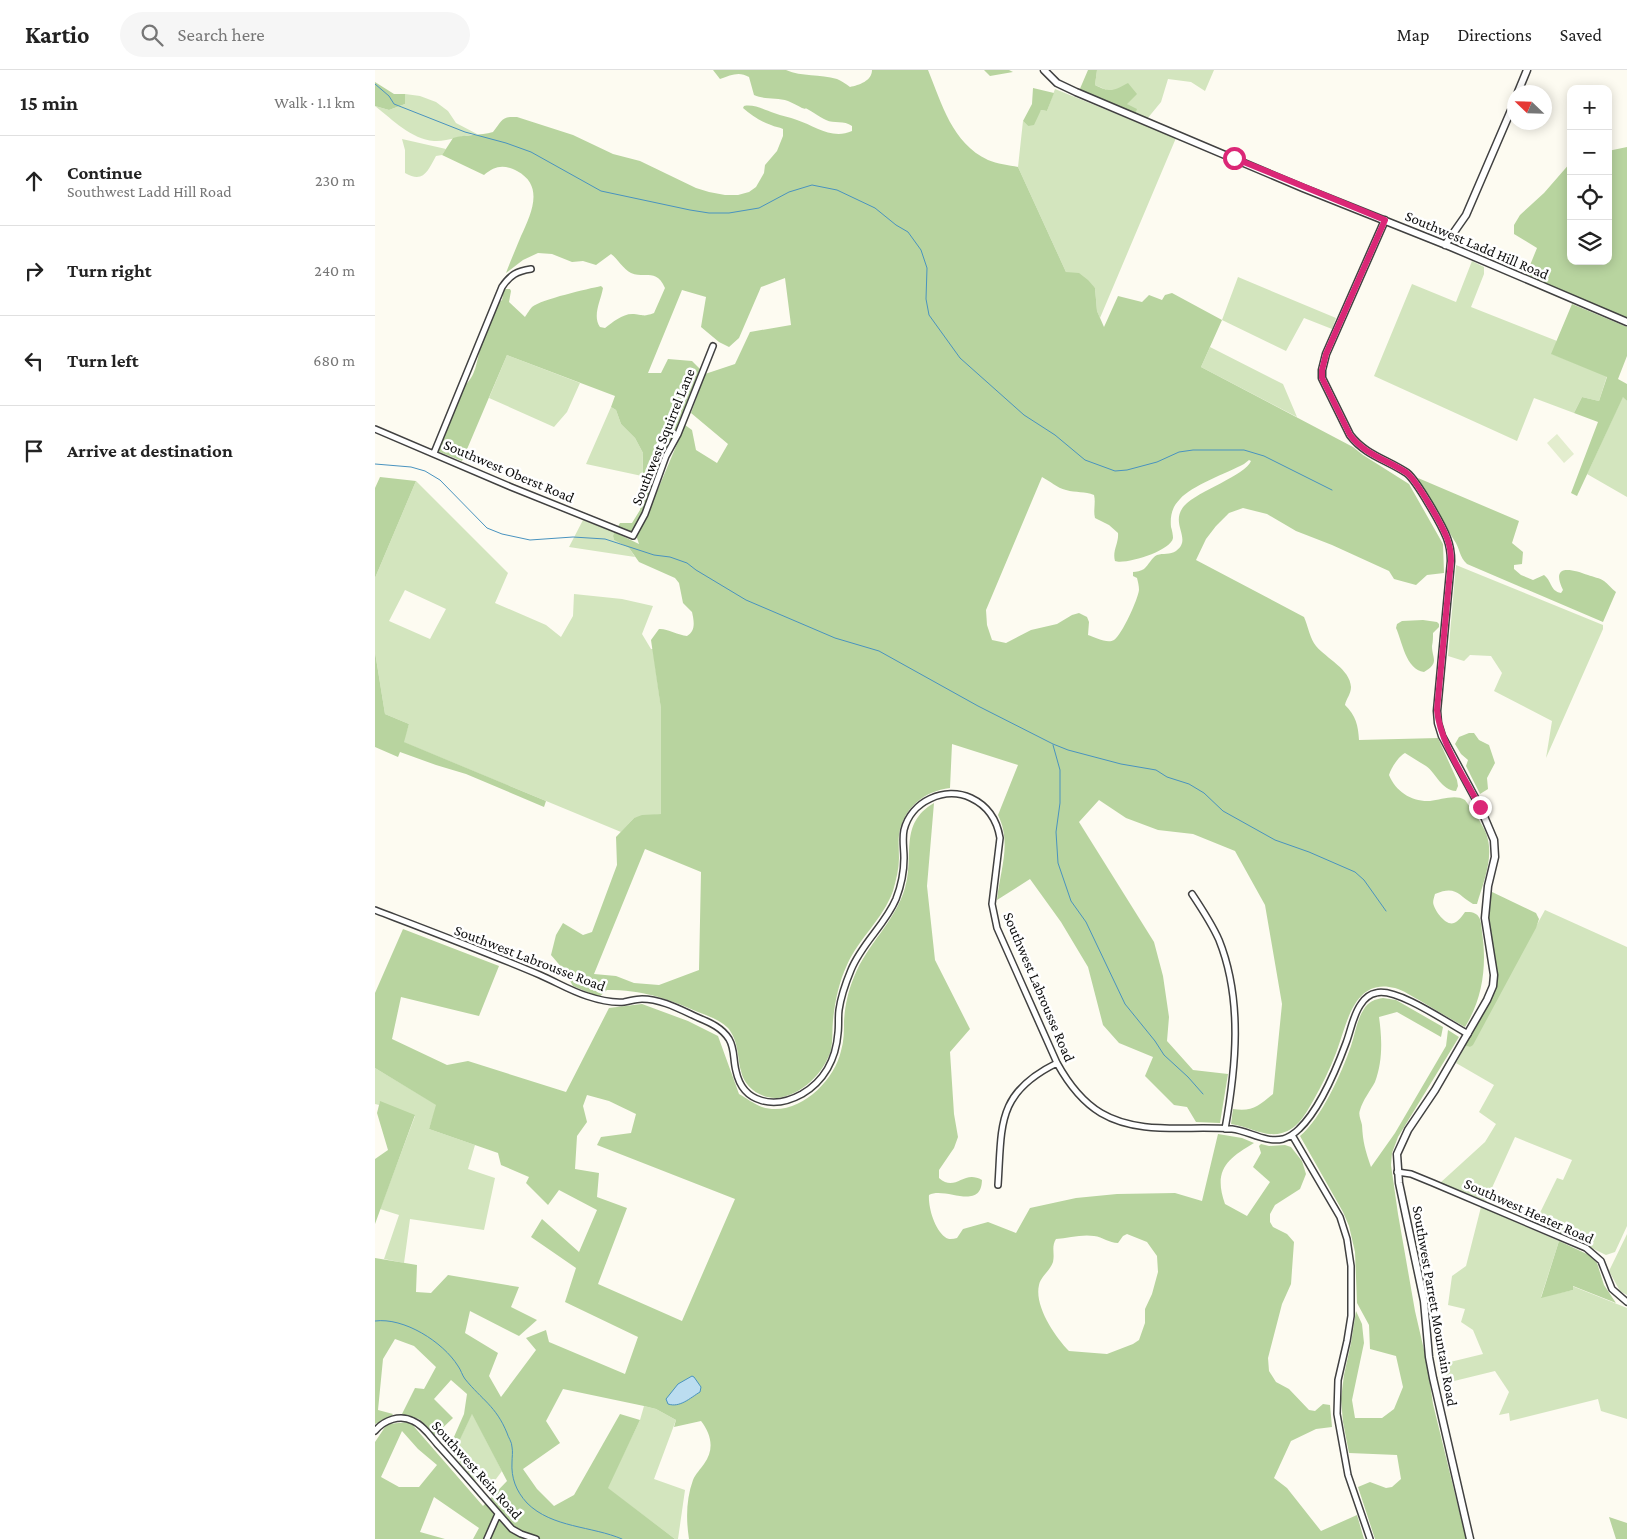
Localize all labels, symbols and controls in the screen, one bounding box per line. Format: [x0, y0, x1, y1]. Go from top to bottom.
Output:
search box [120, 12, 470, 57]
text: Kartio [25, 21, 90, 48]
icon: search [138, 21, 166, 49]
text: Search here [178, 24, 265, 45]
text: Map [1397, 25, 1429, 45]
text: Directions [1457, 25, 1532, 45]
text: Saved [1560, 25, 1602, 45]
north arrow [1507, 85, 1552, 130]
map controls [1567, 85, 1612, 265]
button: + [1567, 85, 1612, 130]
text: 15 min [20, 91, 78, 115]
text: Walk · 1.1 km [274, 94, 355, 111]
button: − [1567, 130, 1612, 175]
route start [1223, 147, 1246, 170]
text: Continue [67, 162, 142, 183]
icon: ahead [20, 167, 48, 195]
text: 230 m [315, 172, 355, 189]
button: locate [1567, 175, 1612, 220]
text: Southwest Ladd Hill Road [67, 183, 232, 200]
street label: Southwest Ladd Hill Road [1403, 207, 1551, 283]
button: layers [1567, 220, 1612, 265]
icon: right [20, 257, 48, 285]
text: Turn right [67, 260, 152, 281]
text: 240 m [314, 262, 355, 279]
icon: left [20, 347, 48, 375]
text: Turn left [67, 350, 139, 371]
text: 680 m [313, 352, 355, 369]
street label: Southwest Squirrel Lane [628, 366, 699, 508]
street label: Southwest Oberst Road [441, 436, 577, 506]
icon: arrive [20, 437, 48, 465]
text: Arrive at destination [67, 440, 233, 461]
route end [1469, 796, 1492, 819]
street label: Southwest Labrousse Road [1000, 910, 1078, 1064]
street label: Southwest Labrousse Road [452, 922, 608, 994]
street label: Southwest Heater Road [1462, 1175, 1596, 1247]
street label: Southwest Parrett Mountain Road [1409, 1204, 1461, 1408]
street label: Southwest Rein Road [429, 1418, 525, 1522]

